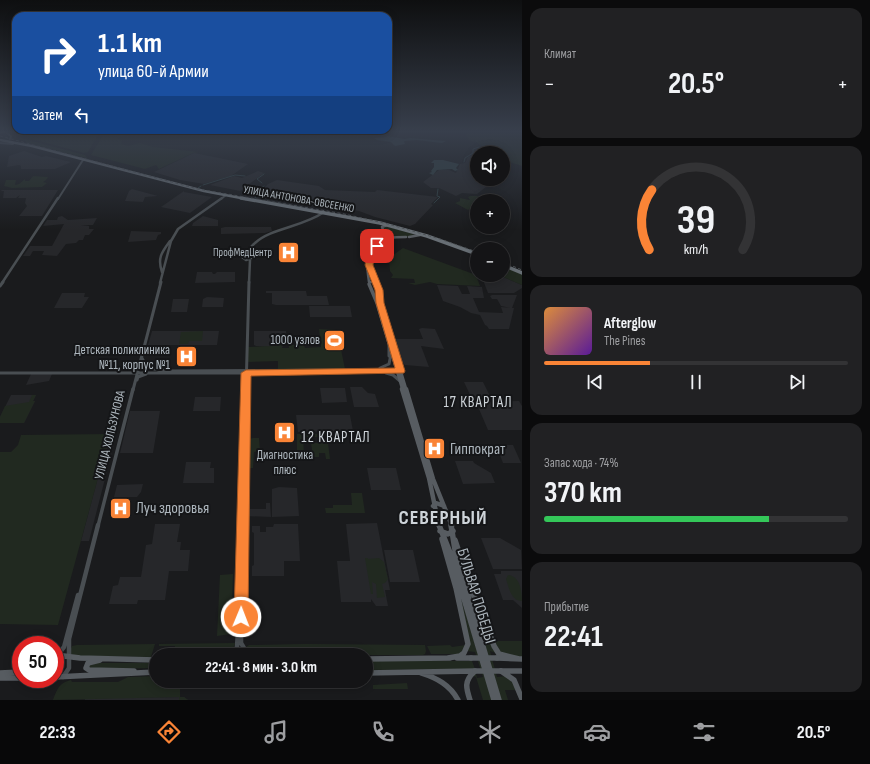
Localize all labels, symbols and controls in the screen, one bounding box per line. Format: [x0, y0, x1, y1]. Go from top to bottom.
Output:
text: 1.1 km [98, 27, 162, 60]
icon: right [32, 28, 84, 80]
text: Климат [544, 46, 576, 62]
text: улица 60-й Армии [98, 61, 209, 82]
text: 20.5° [668, 66, 724, 102]
text: − [544, 71, 555, 98]
text: + [837, 71, 848, 98]
icon: left [71, 104, 93, 126]
text: Затем [32, 106, 63, 125]
map controls [470, 146, 510, 282]
button: sound [470, 146, 510, 186]
street label: УЛИЦА АНТОНОВА-ОВСЕЕНКО [243, 183, 355, 215]
button: + [470, 194, 510, 234]
text: 39 [677, 195, 715, 244]
pin [360, 229, 394, 263]
icon: arrive [366, 235, 388, 257]
hospital icon: ПрофМедЦентр [275, 239, 301, 265]
text: km/h [684, 240, 708, 257]
button: − [470, 242, 510, 282]
place label: ПрофМедЦентр [213, 246, 272, 259]
text: Afterglow [604, 314, 656, 333]
sports icon: 1000 узлов [322, 327, 348, 353]
place label: 1000 узлов [270, 332, 320, 348]
text: The Pines [604, 333, 645, 349]
place label: Детская поликлиника №11, корпус №1 [74, 342, 170, 373]
hospital icon: Детская поликлиника №11, корпус №1 [173, 344, 199, 370]
icon: previous [584, 371, 606, 393]
icon: pause [685, 371, 707, 393]
icon: next [786, 371, 808, 393]
street label: УЛИЦА ХОЛЬЗУНОВА [91, 388, 129, 481]
district label: 17 КВАРТАЛ [444, 393, 512, 412]
hospital icon: Диагностика плюс [272, 420, 298, 446]
district label: 12 КВАРТАЛ [301, 428, 371, 447]
hospital icon: Гиппократ [422, 436, 448, 462]
place label: Гиппократ [450, 440, 506, 459]
place label: Диагностика плюс [257, 447, 313, 478]
text: Запас хода · 74% [544, 455, 619, 471]
text: 370 km [544, 475, 622, 511]
hospital icon: Луч здоровья [108, 495, 134, 521]
place label: Луч здоровья [136, 499, 209, 518]
district label: СЕВЕРНЫЙ [398, 506, 488, 530]
street label: БУЛЬВАР ПОБЕДЫ [453, 546, 499, 646]
position arrow [220, 596, 262, 638]
text: Прибытие [544, 599, 589, 615]
text: 22:41 [544, 619, 603, 655]
speed limit sign: 50 [12, 636, 64, 688]
text: 22:41 · 8 мин · 3.0 km [205, 658, 317, 677]
icon: directions [155, 718, 183, 746]
icon: music [262, 718, 290, 746]
icon: phone [369, 718, 397, 746]
icon: climate [476, 718, 504, 746]
icon: car [583, 718, 611, 746]
icon: filters [690, 718, 718, 746]
text: 22:33 [40, 722, 75, 743]
text: 20.5° [797, 722, 830, 743]

